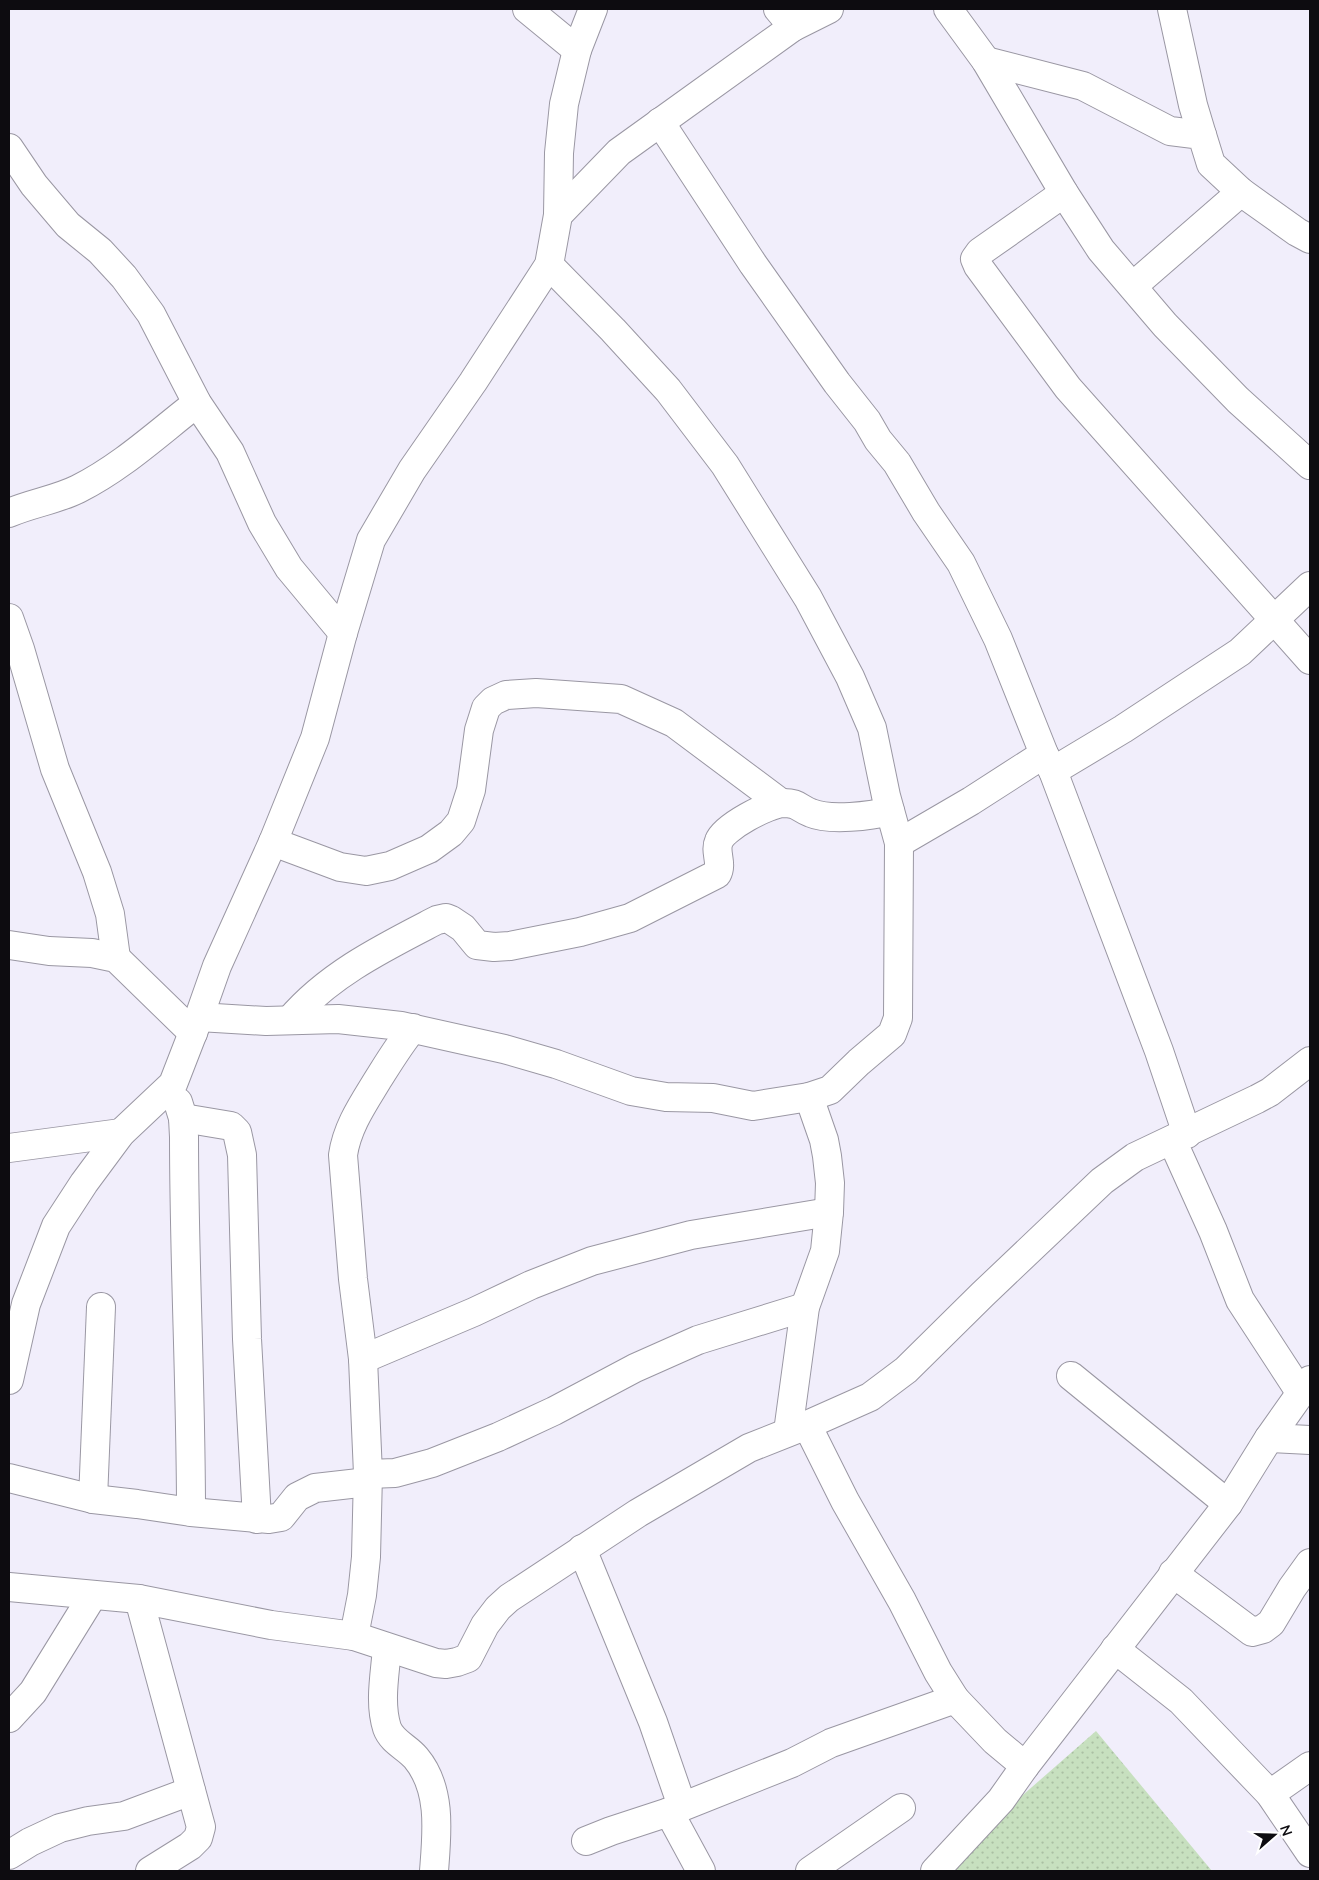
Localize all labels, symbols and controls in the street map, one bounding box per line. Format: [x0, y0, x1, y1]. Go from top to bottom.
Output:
north arrow [1249, 1810, 1299, 1860]
text: N [1275, 1823, 1296, 1839]

